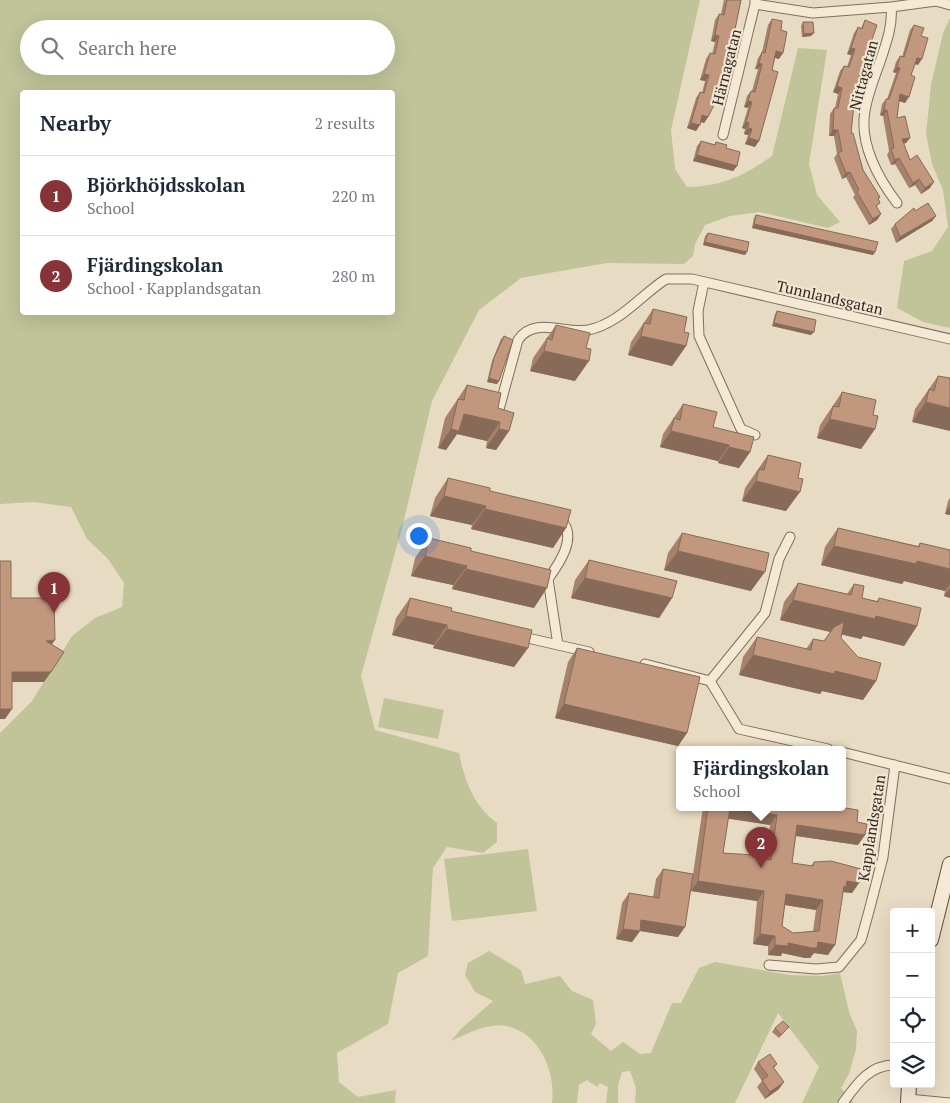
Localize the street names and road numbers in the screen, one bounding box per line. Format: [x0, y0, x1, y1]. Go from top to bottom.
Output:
street label: Härnagatan [707, 27, 745, 107]
street label: Nittagatan [844, 38, 882, 112]
street label: Tunnlandsgatan [775, 275, 885, 319]
street label: Kapplandsgatan [853, 773, 889, 883]

